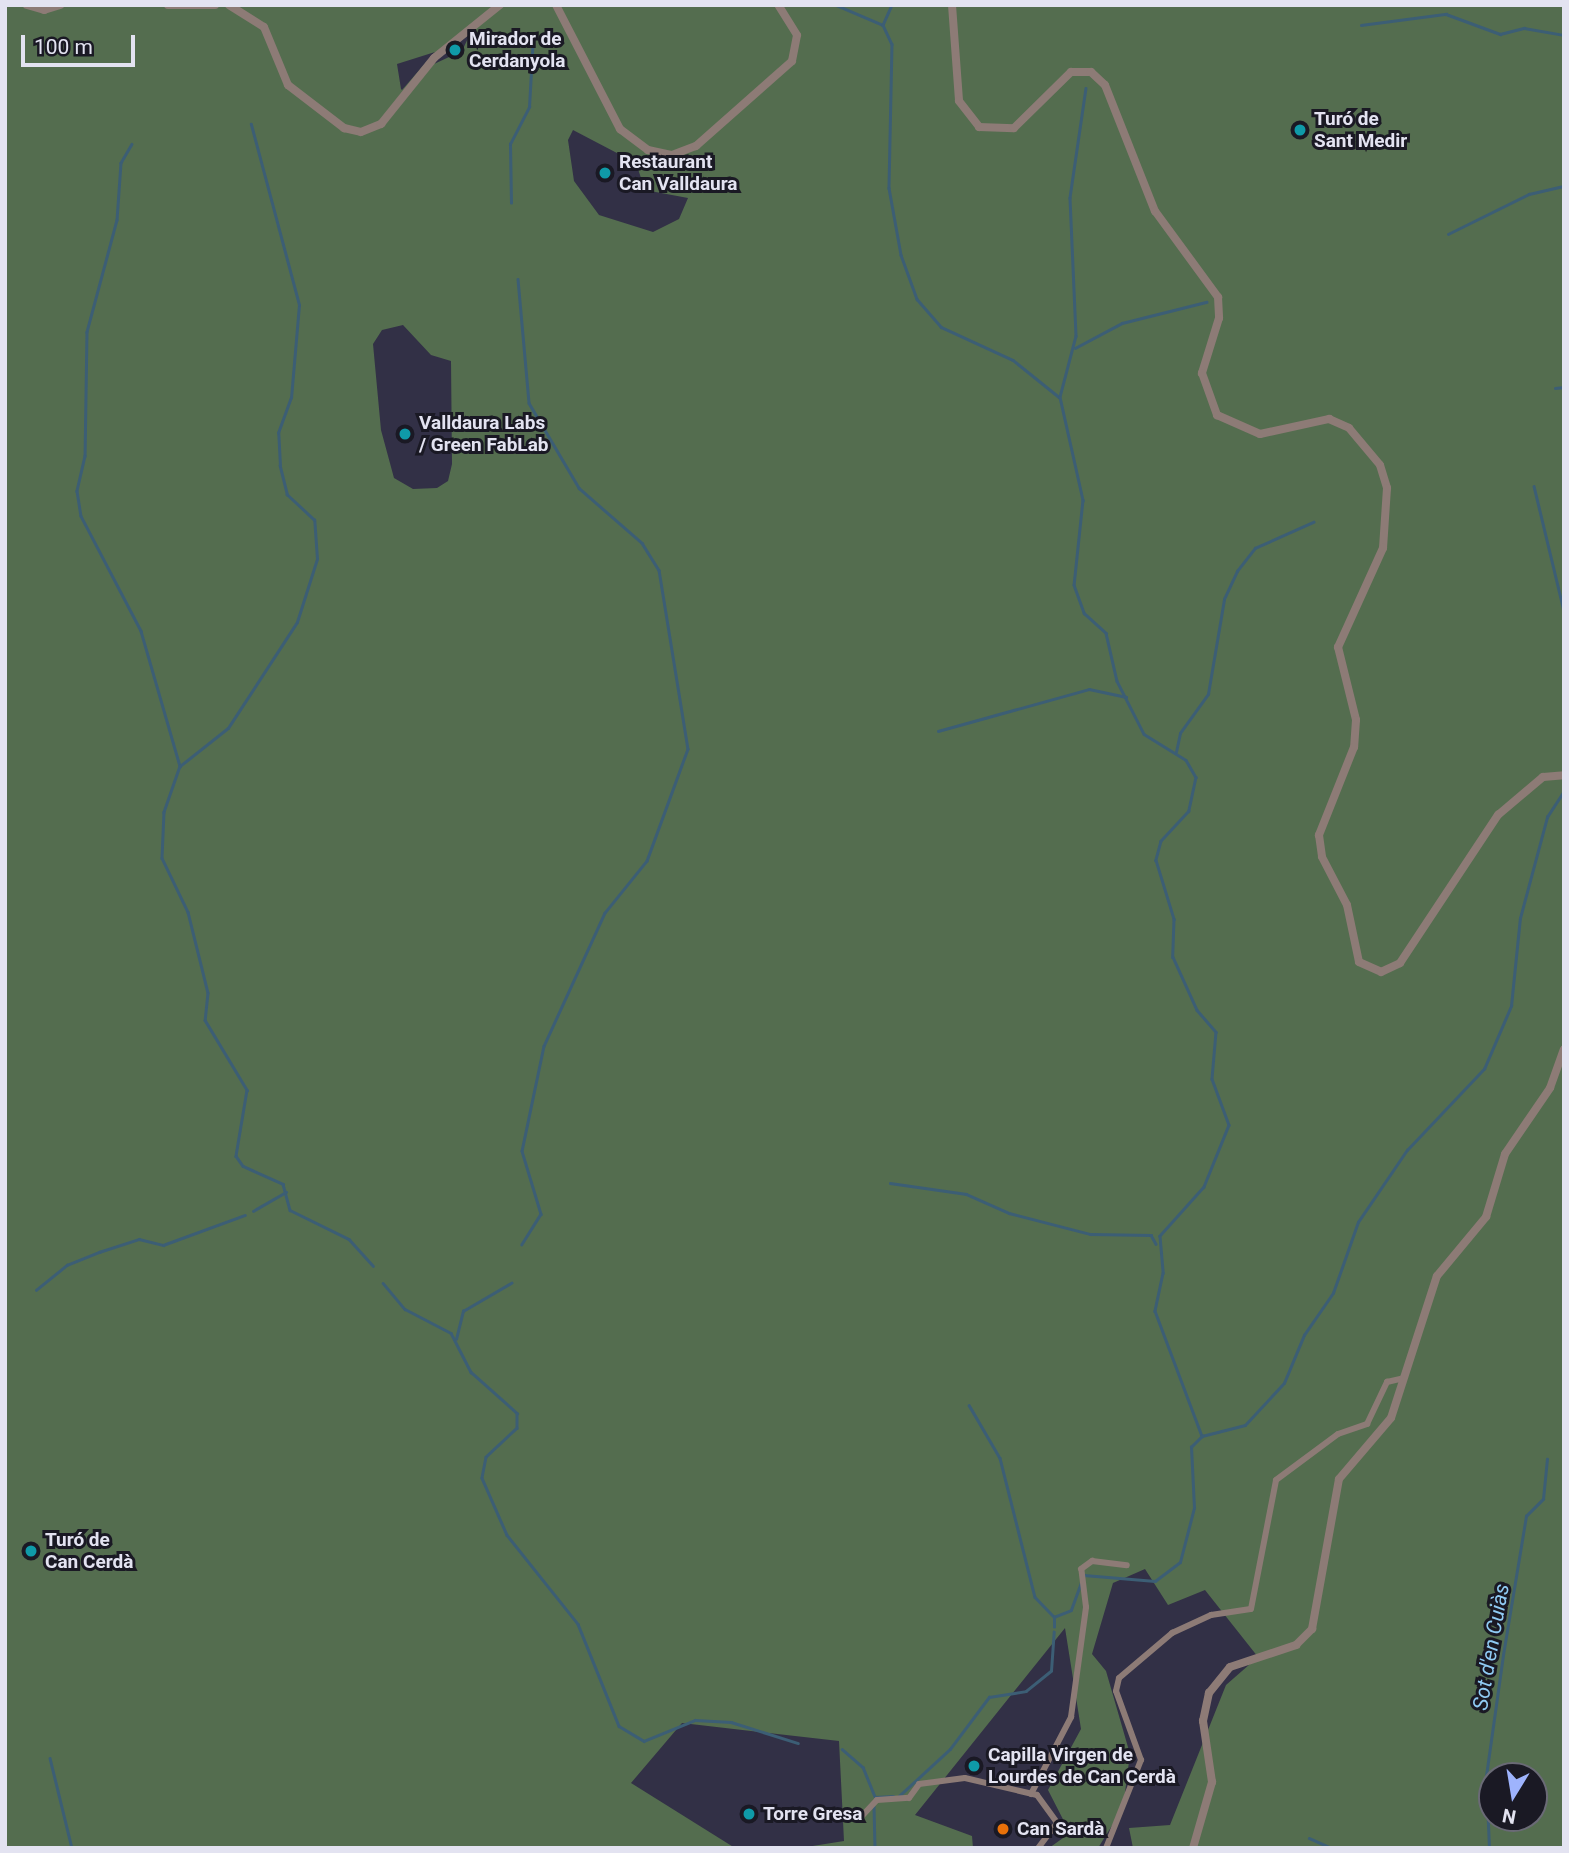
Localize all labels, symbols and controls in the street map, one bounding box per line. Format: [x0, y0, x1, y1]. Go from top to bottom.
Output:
scale bar [24, 21, 138, 65]
place label: Mirador de Cerdanyola [469, 28, 565, 72]
text: 100 m [34, 35, 93, 59]
marker: Mirador de Cerdanyola [447, 42, 463, 58]
place label: Turó de Sant Medir [1314, 108, 1407, 152]
marker: Turó de Sant Medir [1292, 122, 1308, 138]
place label: Restaurant Can Valldaura [619, 151, 738, 195]
marker: Restaurant Can Valldaura [597, 165, 613, 181]
place label: Valldaura Labs / Green FabLab [419, 412, 549, 456]
marker: Valldaura Labs / Green FabLab [397, 426, 413, 442]
place label: Turó de Can Cerdà [45, 1529, 133, 1573]
marker: Turó de Can Cerdà [23, 1543, 39, 1559]
water label: Sot d'en Cuiàs [1467, 1582, 1515, 1712]
place label: Capilla Virgen de Lourdes de Can Cerdà [988, 1744, 1176, 1788]
marker: Capilla Virgen de Lourdes de Can Cerdà [966, 1758, 982, 1774]
north arrow [1478, 1762, 1548, 1832]
place label: Torre Gresa [763, 1803, 863, 1825]
text: N [1501, 1804, 1518, 1829]
marker: Torre Gresa [741, 1806, 757, 1822]
place label: Can Sardà [1017, 1818, 1104, 1840]
marker: Can Sardà [995, 1821, 1011, 1837]

